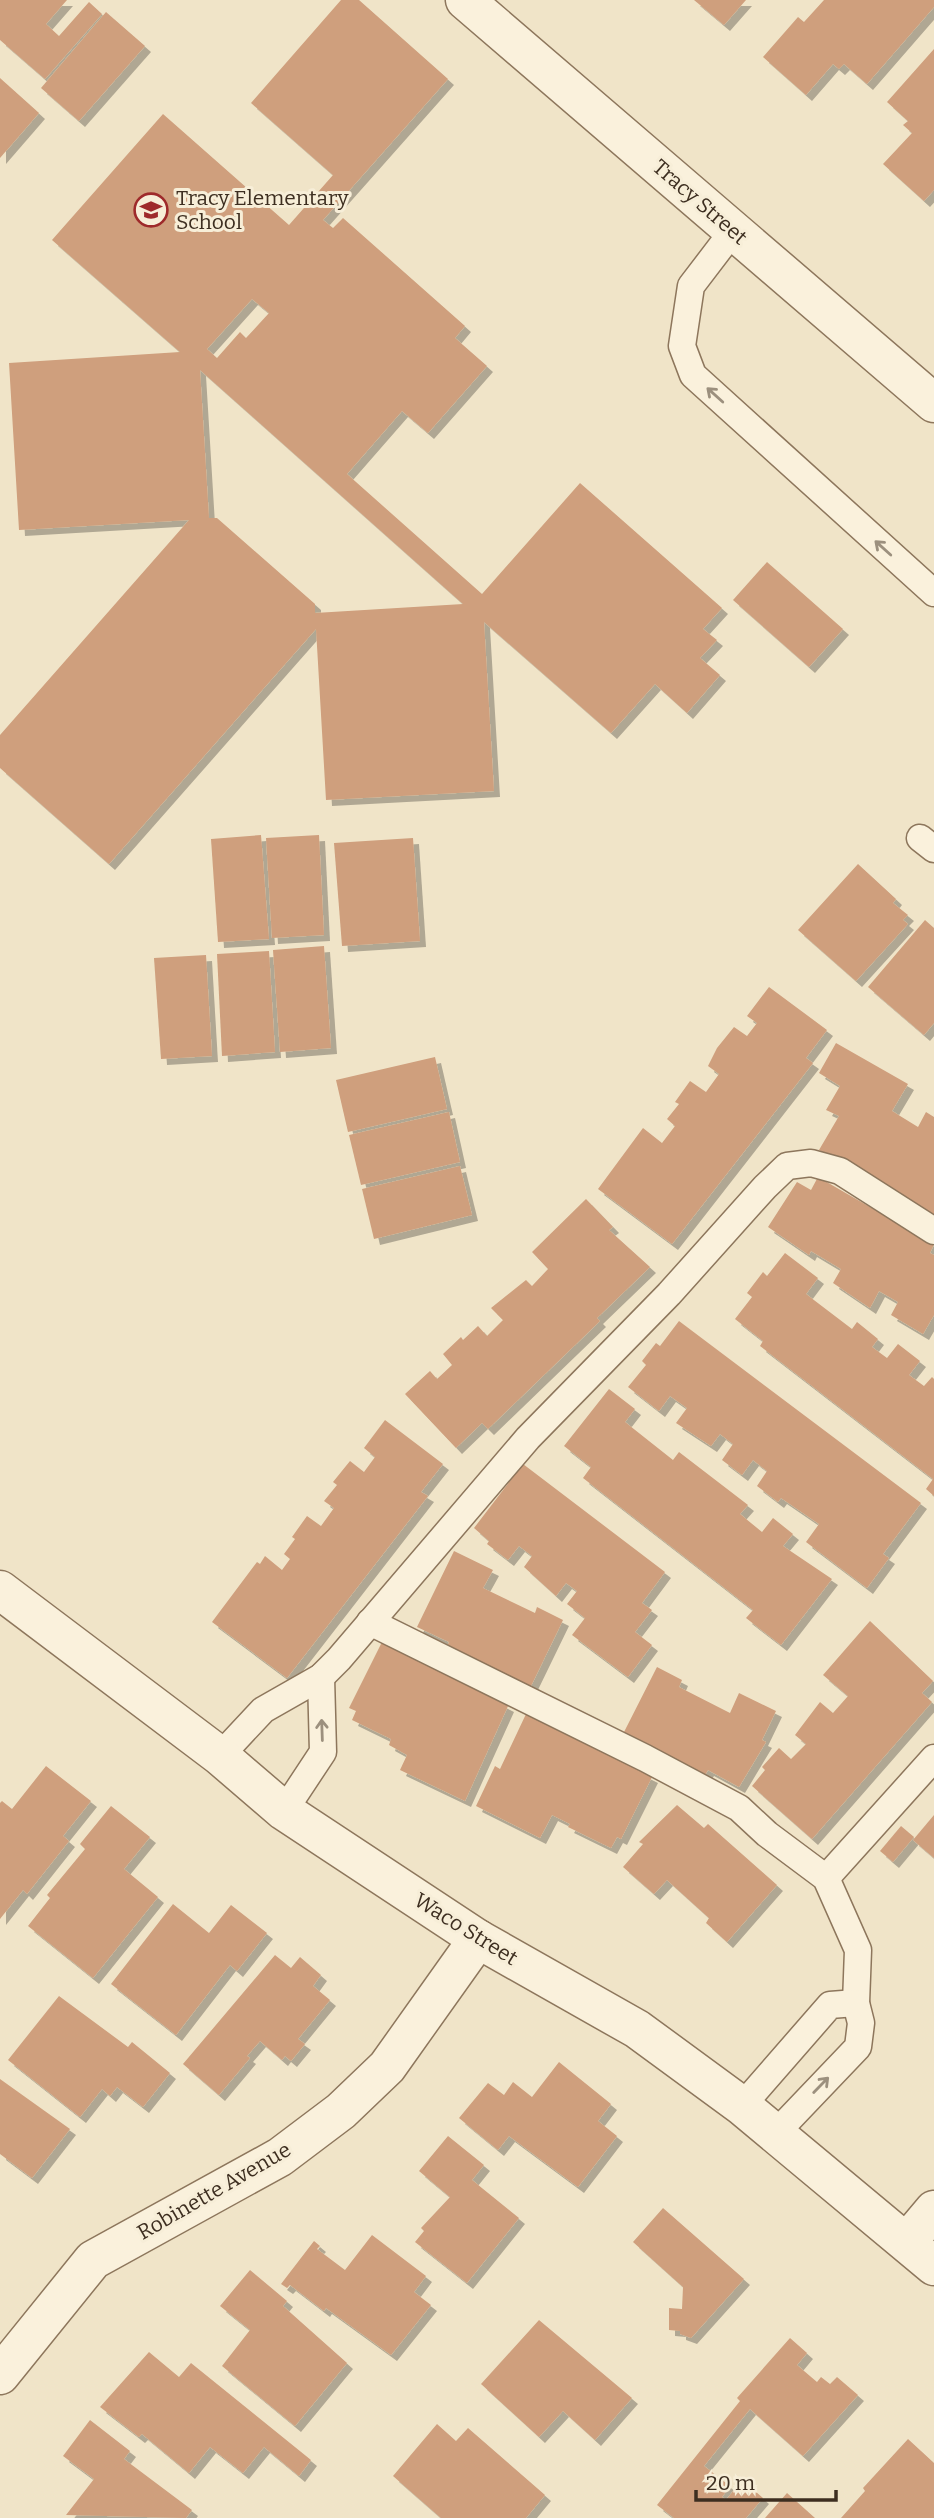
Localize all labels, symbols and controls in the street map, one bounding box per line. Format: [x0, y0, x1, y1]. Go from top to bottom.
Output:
street label: Tracy Street [647, 154, 753, 250]
place label: Tracy Elementary School [176, 185, 349, 235]
school or university icon: Tracy Elementary School [132, 191, 170, 229]
one-way arrow [706, 387, 724, 403]
one-way arrow [875, 539, 892, 556]
one-way arrow [316, 1719, 329, 1742]
street label: Waco Street [409, 1887, 523, 1971]
one-way arrow [812, 2077, 829, 2094]
street label: Robinette Avenue [133, 2136, 295, 2246]
scale bar [696, 2458, 836, 2502]
text: 20 m [706, 2470, 755, 2496]

